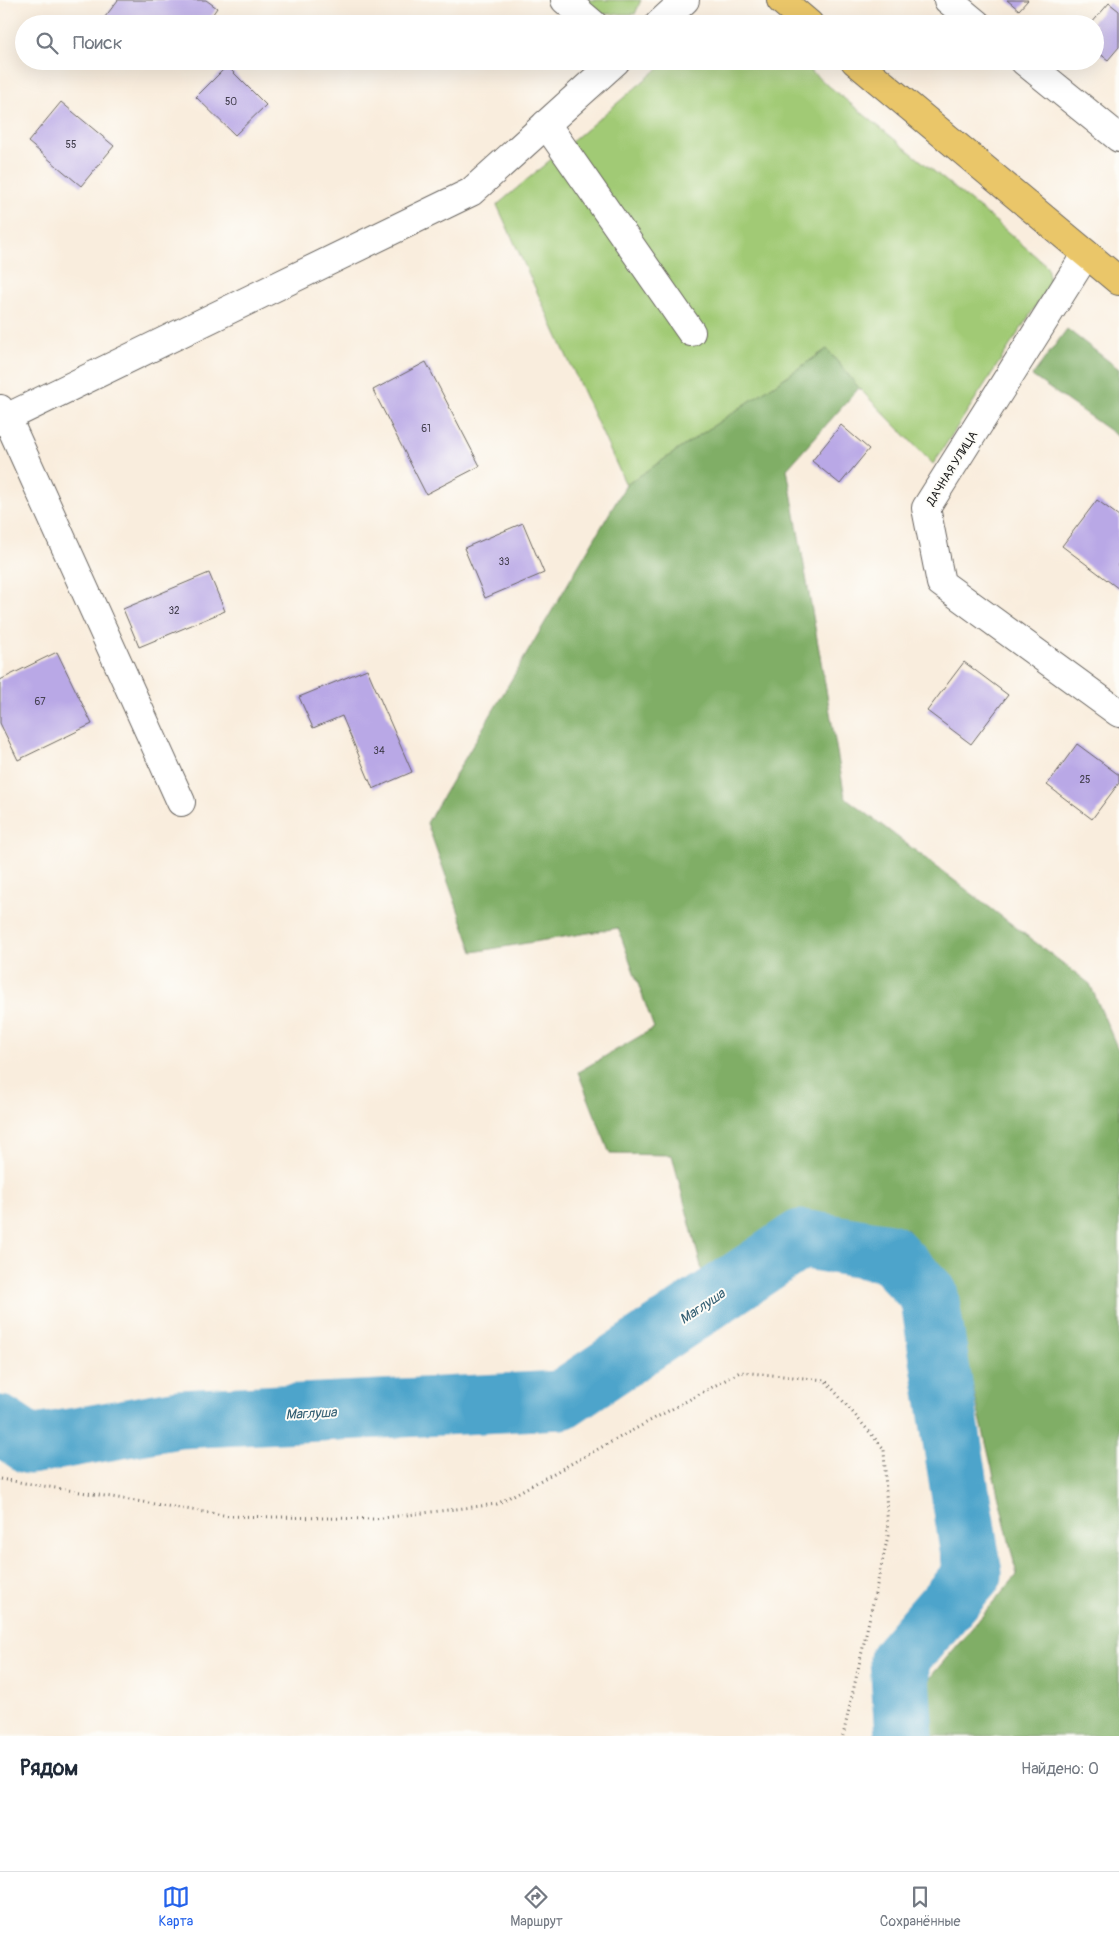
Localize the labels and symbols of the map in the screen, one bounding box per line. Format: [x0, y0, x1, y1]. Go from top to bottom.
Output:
house number: 50 [225, 96, 237, 108]
house number: 55 [66, 139, 76, 151]
house number: 61 [421, 423, 431, 435]
street label: ДАЧНАЯ УЛИЦА [923, 428, 981, 509]
house number: 33 [498, 556, 510, 568]
house number: 32 [168, 605, 180, 617]
house number: 67 [34, 696, 46, 708]
house number: 34 [373, 745, 385, 757]
house number: 25 [1079, 774, 1091, 786]
water label: Маглуша [676, 1284, 729, 1328]
water label: Маглуша [285, 1404, 338, 1423]

